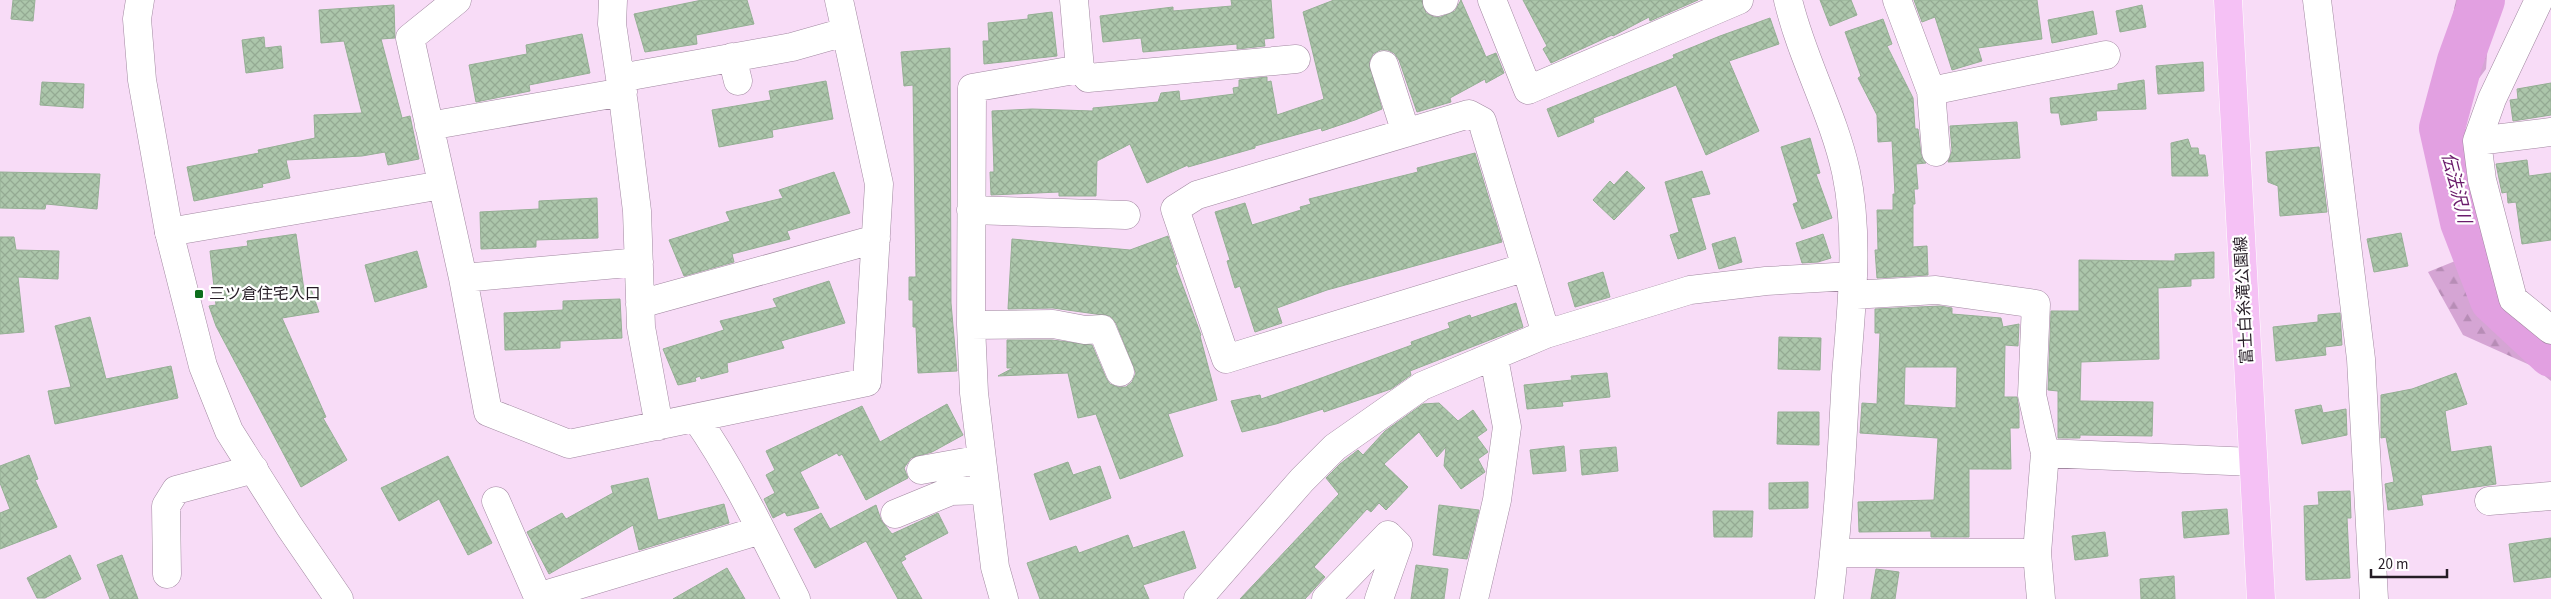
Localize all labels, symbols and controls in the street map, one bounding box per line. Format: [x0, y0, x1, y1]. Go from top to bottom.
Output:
water label: 伝法沢川 [2435, 150, 2477, 228]
street label: 富士白糸滝公園線 [2230, 236, 2258, 364]
place label: 三ツ倉住宅入口 [209, 283, 321, 305]
marker: 三ツ倉住宅入口 [193, 288, 205, 300]
scale bar [2371, 546, 2447, 578]
text: 20 m [2378, 554, 2408, 575]

